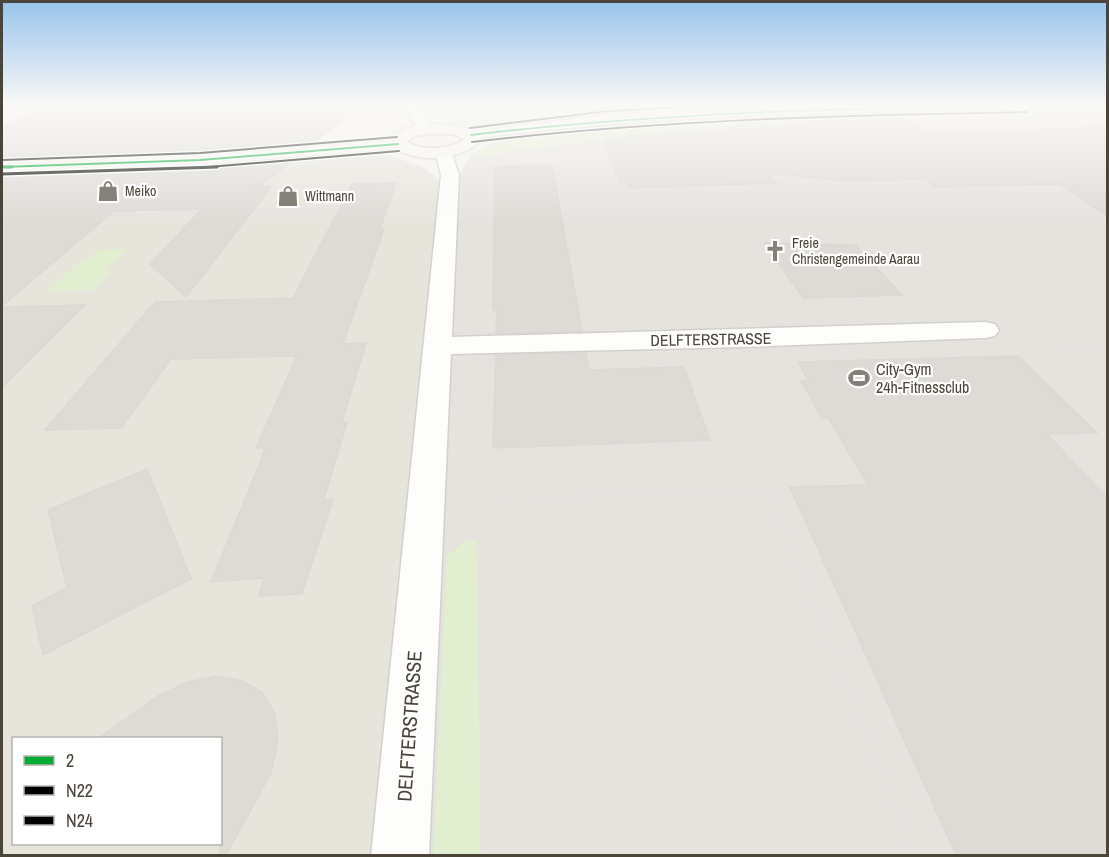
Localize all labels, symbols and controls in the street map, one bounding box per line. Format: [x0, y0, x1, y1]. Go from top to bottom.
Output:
shop icon: Meiko [96, 179, 120, 203]
place label: Meiko [125, 182, 156, 200]
shop icon: Wittmann [276, 184, 300, 208]
place label: Wittmann [305, 187, 354, 205]
place label: Freie Christengemeinde Aarau [792, 234, 920, 268]
church icon: Freie Christengemeinde Aarau [763, 239, 787, 263]
street label: DELFTERSTRASSE [650, 327, 772, 351]
place label: City-Gym 24h-Fitnessclub [876, 358, 969, 398]
sports icon: City-Gym 24h-Fitnessclub [847, 366, 871, 390]
street label: DELFTERSTRASSE [390, 650, 428, 802]
legend [12, 737, 222, 845]
text: 2 [66, 748, 74, 773]
text: N22 [66, 778, 93, 803]
text: N24 [66, 808, 93, 833]

